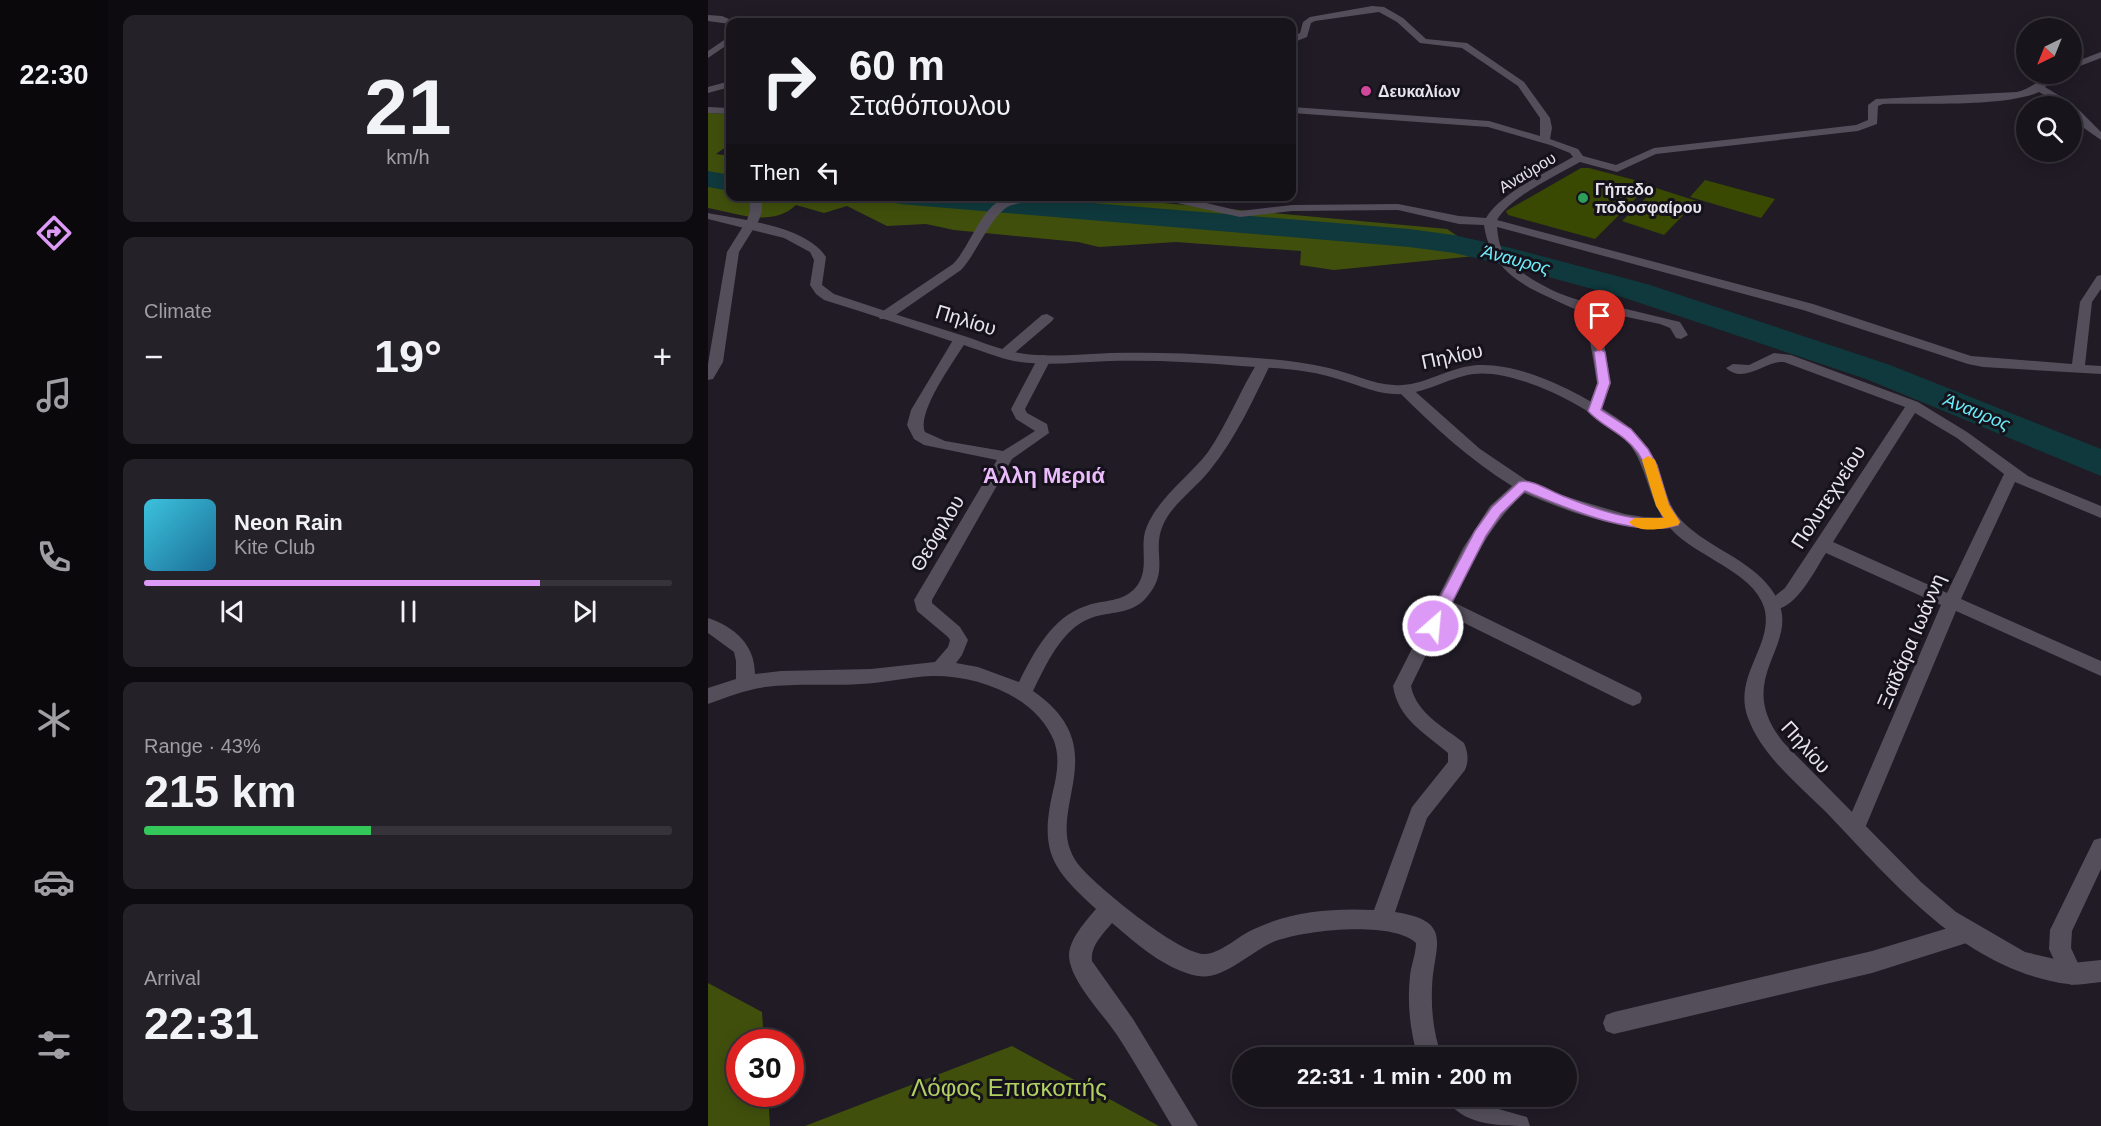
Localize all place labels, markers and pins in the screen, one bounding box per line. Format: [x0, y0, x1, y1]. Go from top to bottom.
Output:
place label: Δευκαλίων [1378, 83, 1460, 100]
marker: Δευκαλίων [1359, 84, 1373, 98]
place label: Γήπεδο ποδοσφαίρου [1595, 181, 1702, 216]
marker: Γήπεδο ποδοσφαίρου [1576, 191, 1590, 205]
pin [1574, 290, 1625, 352]

